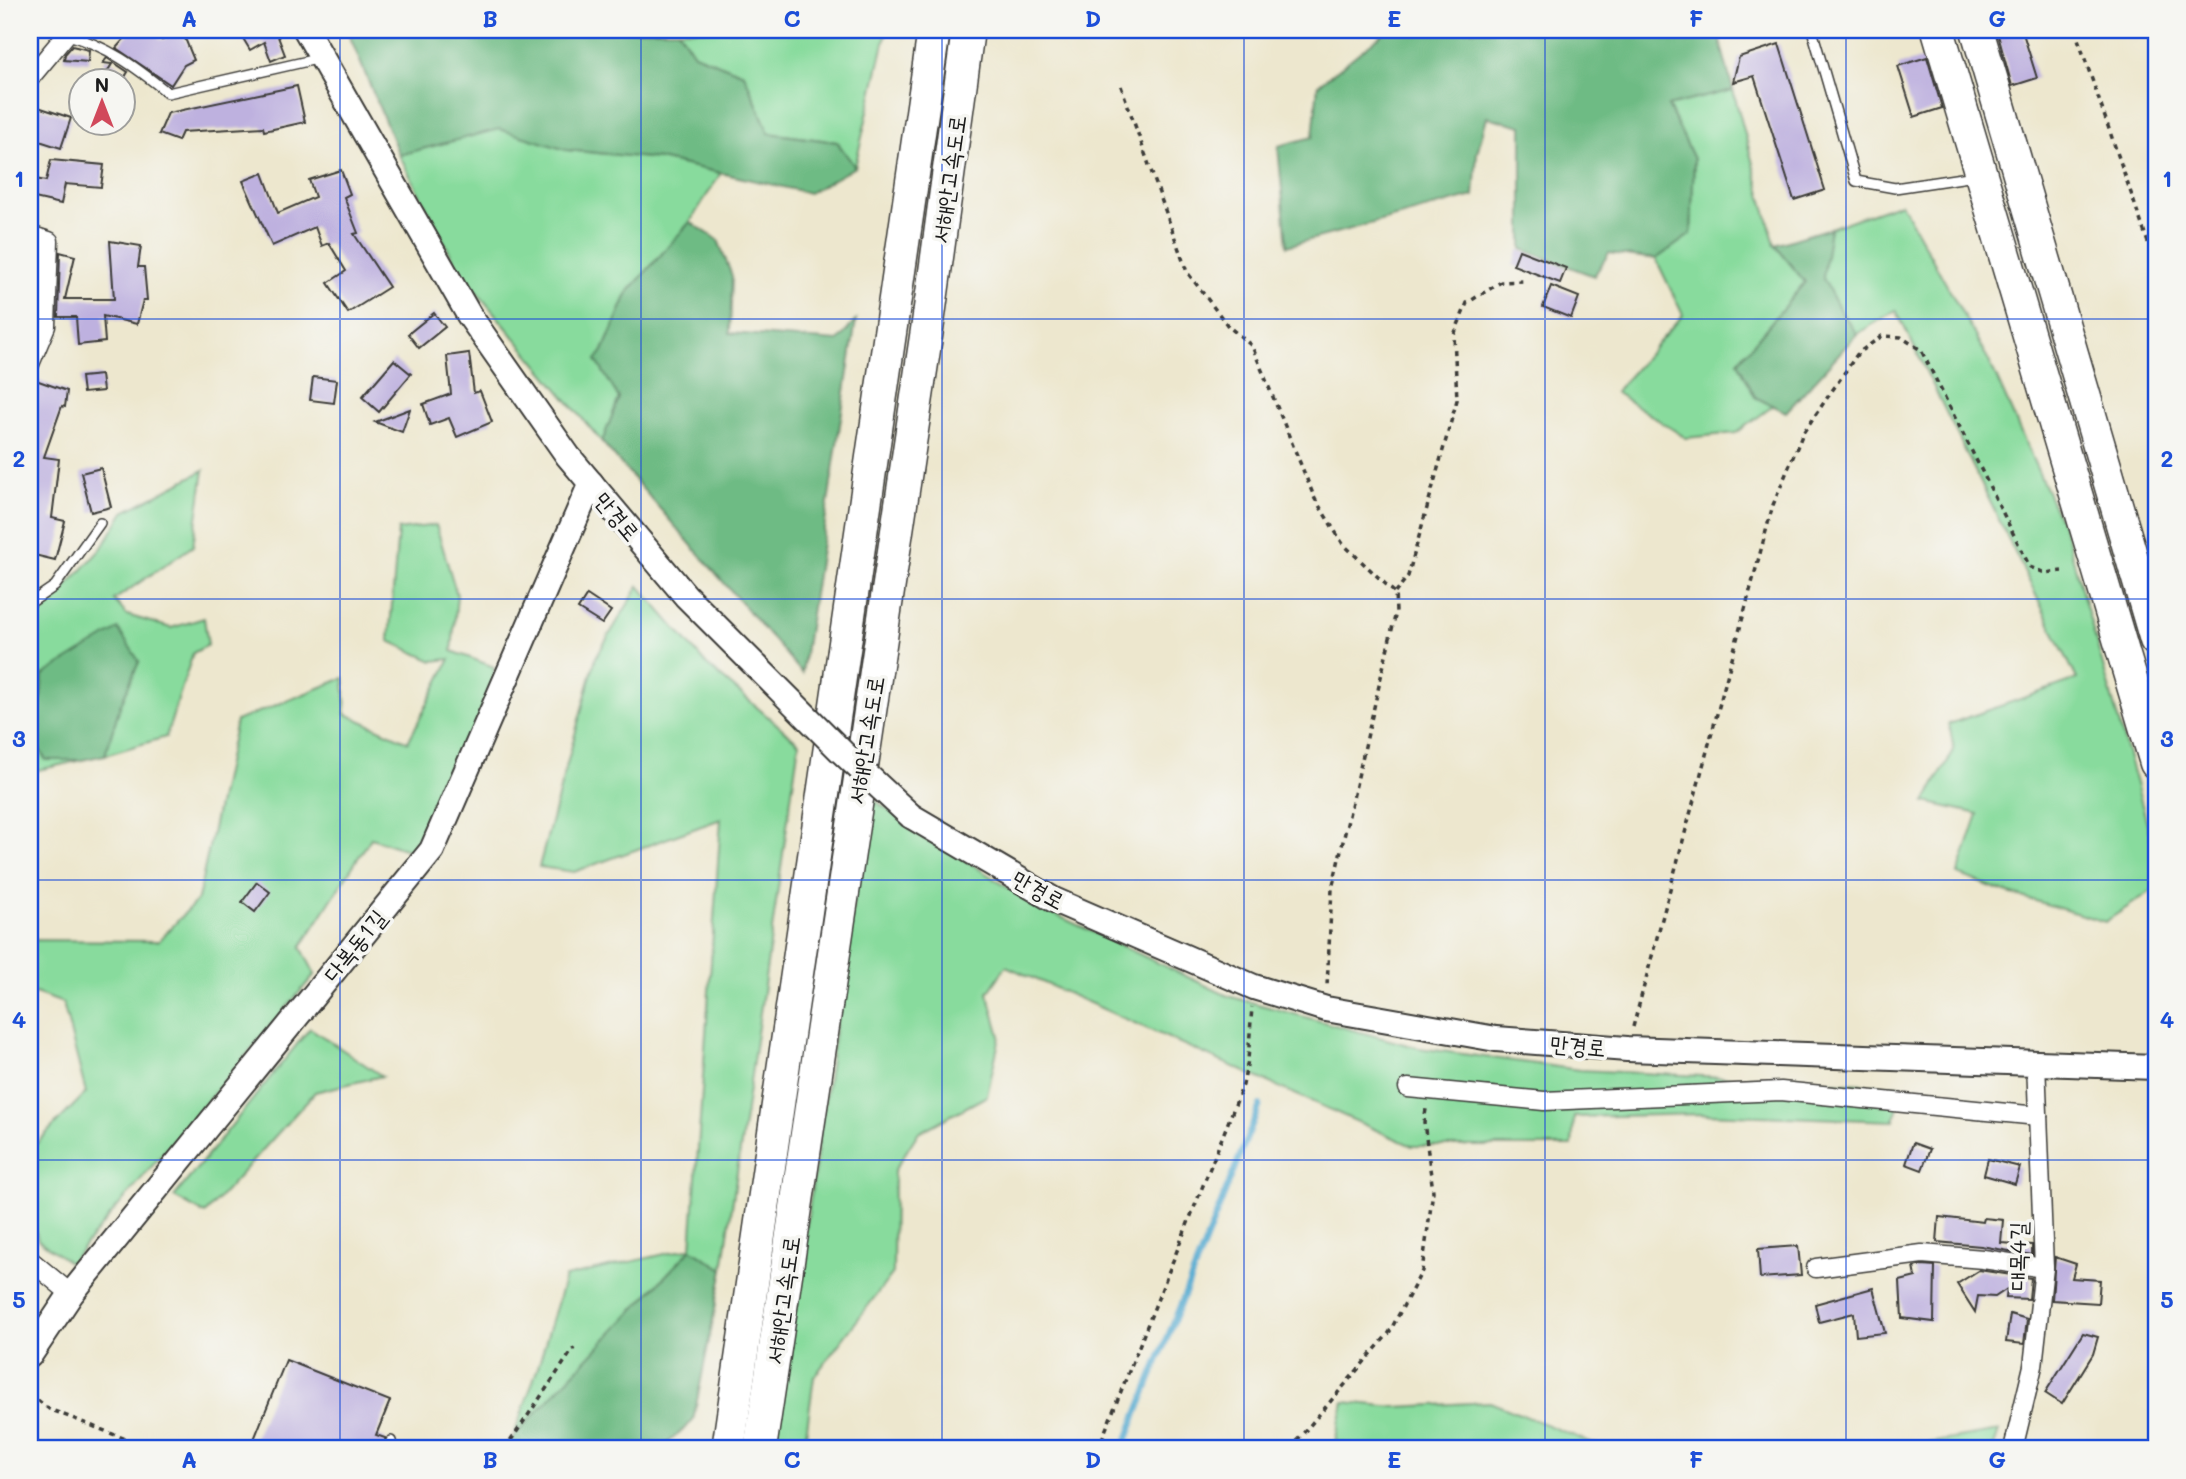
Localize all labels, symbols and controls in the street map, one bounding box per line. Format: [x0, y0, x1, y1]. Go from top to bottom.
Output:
text: A [181, 3, 197, 33]
text: B [482, 3, 498, 33]
text: C [783, 3, 801, 33]
text: D [1085, 3, 1101, 33]
text: E [1387, 3, 1401, 33]
text: F [1689, 3, 1703, 33]
text: G [1988, 3, 2006, 33]
north arrow [66, 66, 136, 136]
text: N [95, 72, 109, 97]
street label: 서해안고속도로 [924, 113, 972, 245]
text: 1 [14, 163, 24, 193]
text: 1 [2162, 163, 2172, 193]
text: 2 [13, 443, 25, 473]
text: 2 [2161, 443, 2173, 473]
street label: 만경로 [589, 485, 647, 547]
street label: 서해안고속도로 [840, 674, 890, 806]
text: 3 [12, 723, 26, 753]
text: 3 [2160, 723, 2174, 753]
street label: 만경로 [1007, 862, 1071, 916]
street label: 다복동1길 [316, 903, 392, 987]
text: 4 [12, 1004, 26, 1034]
text: 4 [2160, 1004, 2174, 1034]
street label: 만경로 [1549, 1028, 1607, 1062]
street label: 대목4길 [2001, 1221, 2033, 1291]
street label: 서해안고속도로 [758, 1234, 806, 1366]
text: 5 [12, 1284, 26, 1314]
text: 5 [2160, 1284, 2174, 1314]
text: A [181, 1444, 197, 1474]
text: B [482, 1444, 498, 1474]
text: C [783, 1444, 801, 1474]
text: D [1085, 1444, 1101, 1474]
text: E [1387, 1444, 1401, 1474]
text: F [1689, 1444, 1703, 1474]
text: G [1988, 1444, 2006, 1474]

